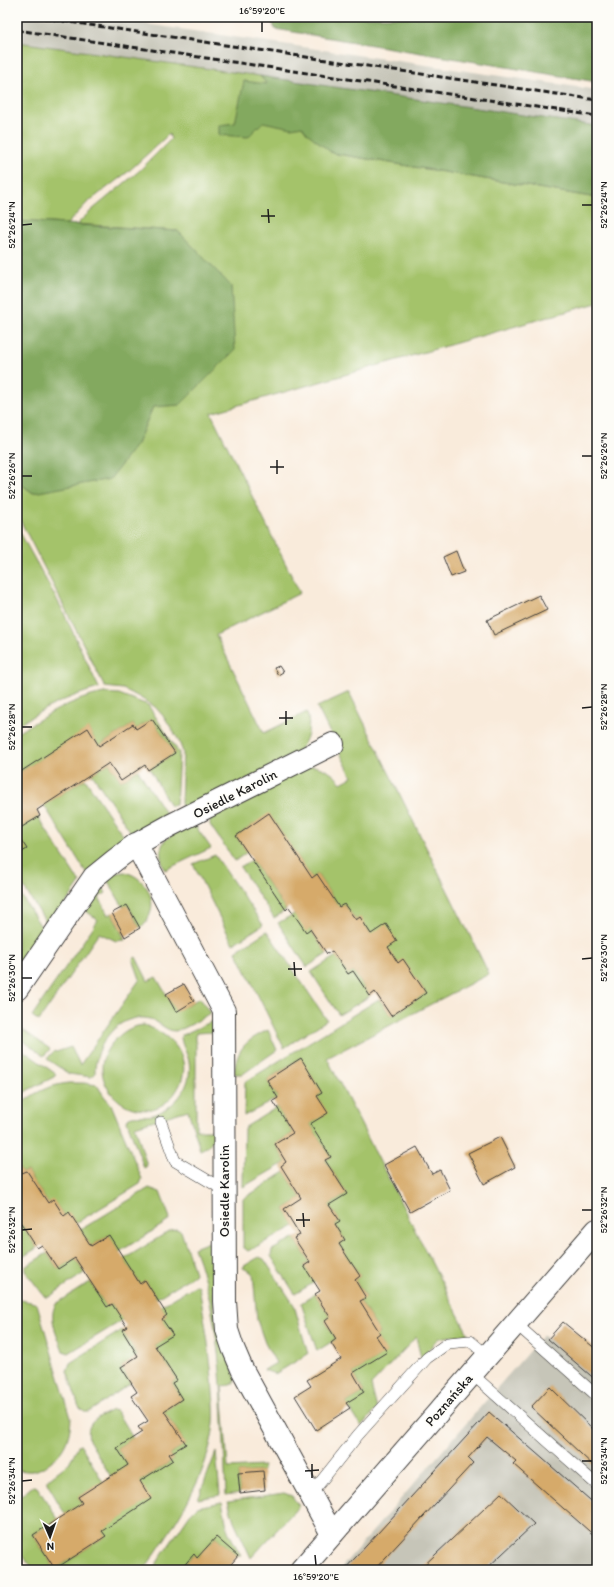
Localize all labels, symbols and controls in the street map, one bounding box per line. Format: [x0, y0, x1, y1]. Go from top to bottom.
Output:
text: 16°59'20"E [239, 4, 285, 17]
text: 52°26'24"N [597, 181, 610, 229]
text: 52°26'24"N [5, 201, 18, 249]
text: 52°26'26"N [597, 432, 610, 479]
text: 52°26'26"N [5, 452, 18, 499]
text: 52°26'28"N [597, 683, 610, 731]
text: 52°26'28"N [5, 703, 18, 751]
street label: Osiedle Karolin [190, 765, 280, 823]
text: 52°26'30"N [597, 934, 610, 982]
text: 52°26'30"N [5, 954, 18, 1002]
street label: Osiedle Karolin [216, 1145, 233, 1237]
text: 52°26'32"N [597, 1186, 610, 1233]
text: 52°26'32"N [5, 1206, 18, 1253]
street label: Poznańska [422, 1370, 477, 1430]
text: 52°26'34"N [597, 1437, 610, 1485]
text: 52°26'34"N [5, 1457, 18, 1505]
north arrow [30, 1517, 70, 1557]
text: N [46, 1540, 54, 1553]
text: 16°59'20"E [293, 1570, 339, 1583]

